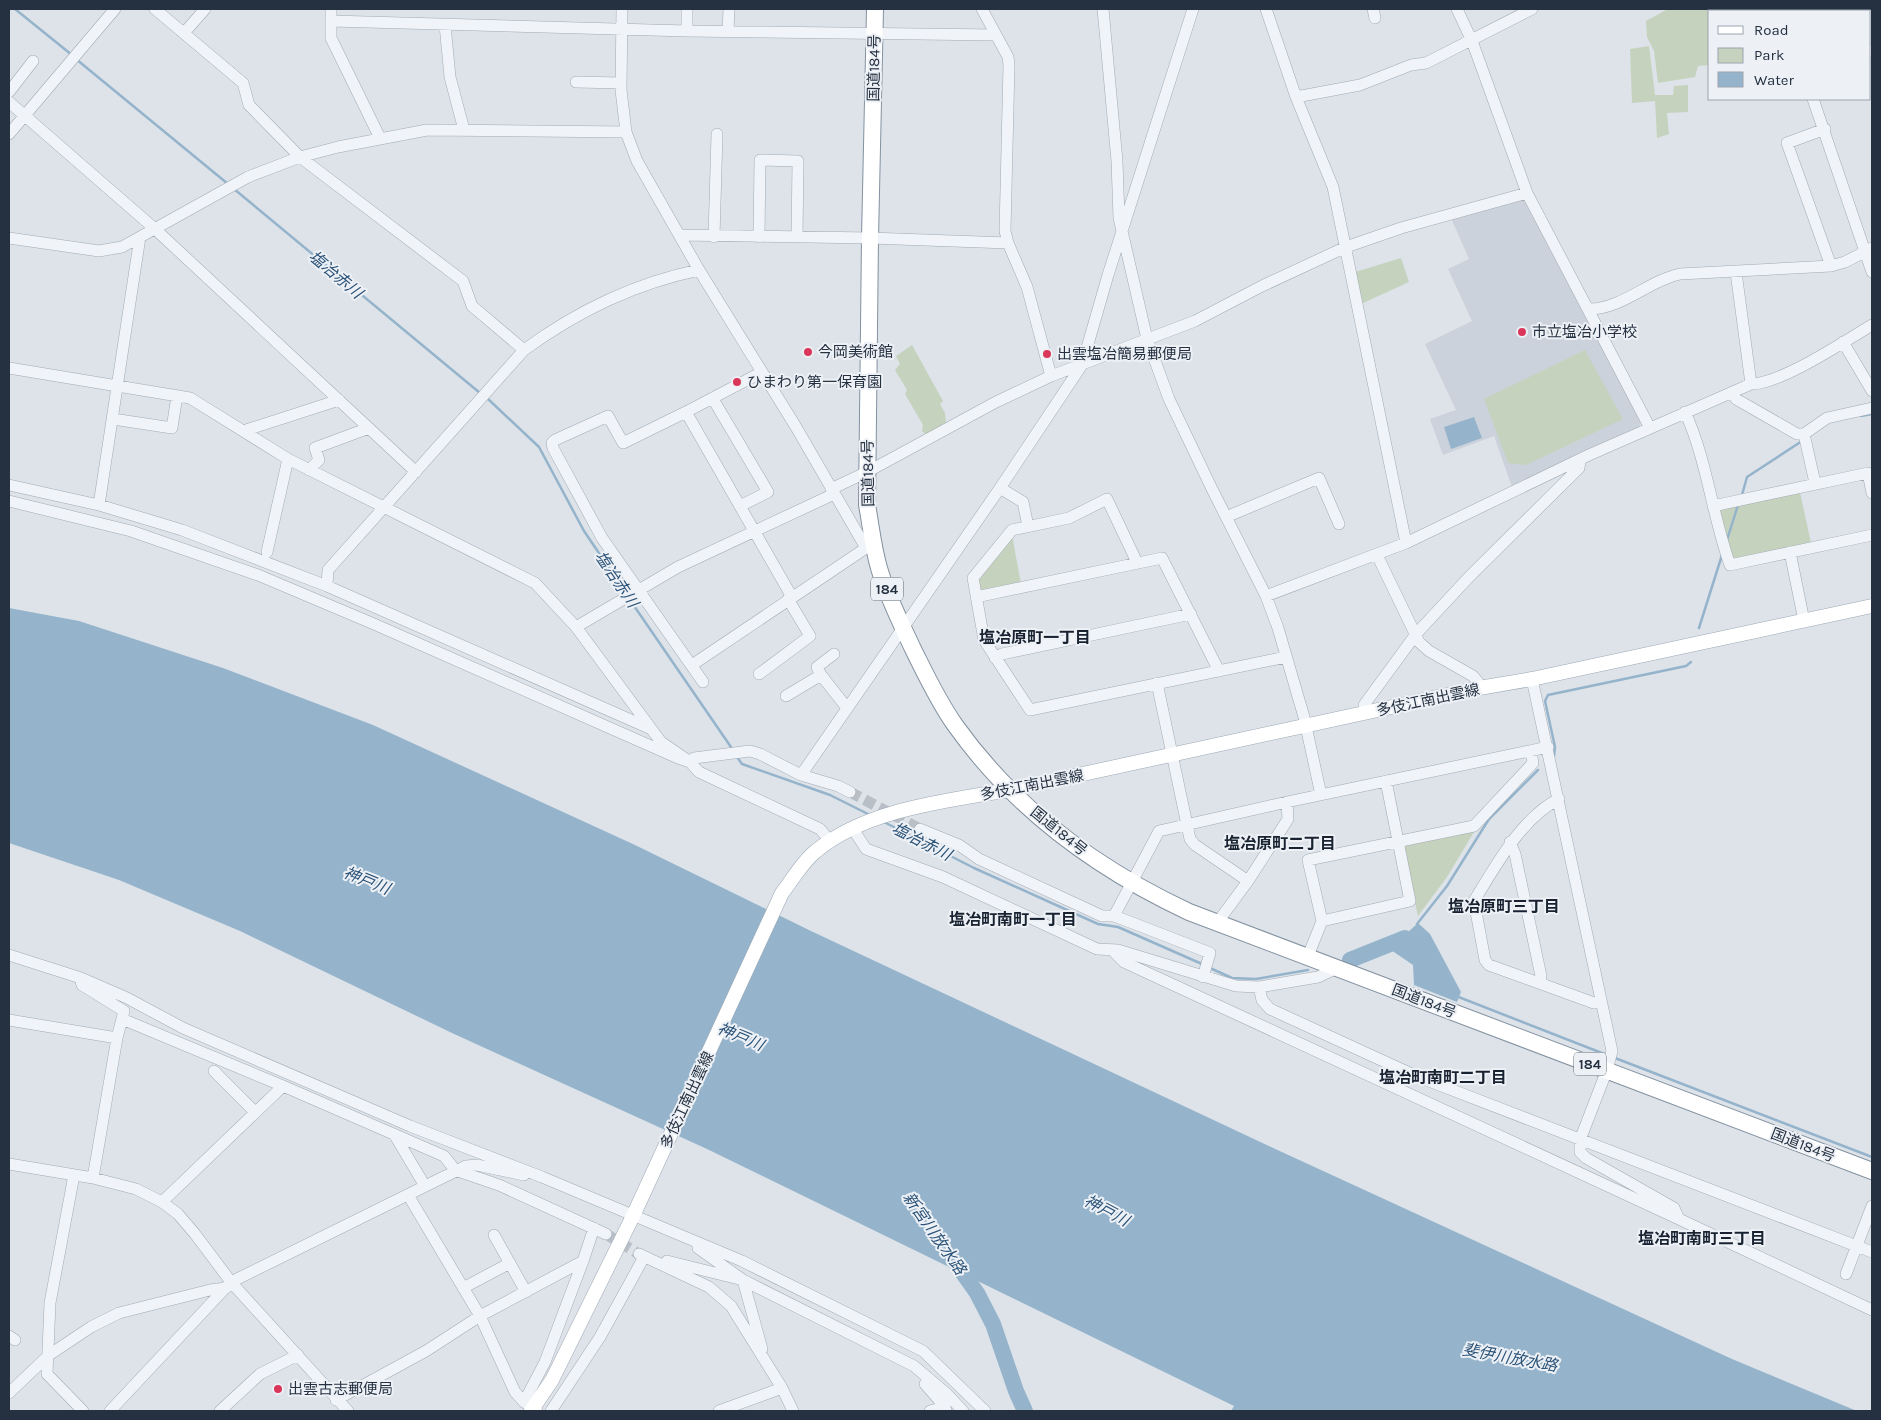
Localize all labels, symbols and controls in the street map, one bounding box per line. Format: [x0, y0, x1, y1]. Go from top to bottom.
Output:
legend [1708, 10, 1871, 100]
text: Road [1754, 21, 1789, 39]
street label: 国道184号 [864, 34, 884, 102]
text: Park [1754, 46, 1784, 64]
text: Water [1754, 71, 1795, 89]
water label: 塩冶赤川 [305, 247, 368, 304]
place label: 市立塩冶小学校 [1532, 323, 1637, 341]
marker: 市立塩冶小学校 [1516, 326, 1528, 338]
place label: 今岡美術館 [818, 343, 893, 361]
place label: 出雲塩冶簡易郵便局 [1057, 345, 1192, 363]
marker: 今岡美術館 [802, 346, 814, 358]
marker: 出雲塩冶簡易郵便局 [1041, 348, 1053, 360]
place label: ひまわり第一保育園 [747, 373, 882, 391]
marker: ひまわり第一保育園 [731, 376, 743, 388]
street label: 国道184号 [858, 439, 878, 507]
water label: 塩冶赤川 [591, 547, 643, 613]
road number: 184 [871, 578, 903, 600]
district label: 塩冶原町一丁目 [979, 628, 1091, 647]
street label: 多伎江南出雲線 [1375, 680, 1481, 720]
street label: 多伎江南出雲線 [979, 766, 1085, 804]
street label: 国道184号 [1027, 803, 1091, 859]
water label: 塩冶赤川 [889, 818, 956, 865]
district label: 塩冶原町二丁目 [1224, 834, 1336, 853]
water label: 神戸川 [341, 863, 394, 899]
district label: 塩冶原町三丁目 [1448, 897, 1560, 916]
district label: 塩冶町南町一丁目 [949, 910, 1077, 929]
street label: 国道184号 [1389, 980, 1459, 1022]
water label: 神戸川 [715, 1018, 768, 1055]
street label: 多伎江南出雲線 [657, 1049, 717, 1151]
road number: 184 [1574, 1052, 1606, 1076]
district label: 塩冶町南町二丁目 [1379, 1068, 1507, 1087]
street label: 国道184号 [1768, 1124, 1838, 1166]
water label: 新宮川放水路 [899, 1189, 971, 1280]
water label: 神戸川 [1081, 1191, 1134, 1231]
district label: 塩冶町南町三丁目 [1638, 1229, 1766, 1248]
water label: 斐伊川放水路 [1461, 1340, 1561, 1376]
place label: 出雲古志郵便局 [288, 1380, 393, 1398]
marker: 出雲古志郵便局 [272, 1383, 284, 1395]

